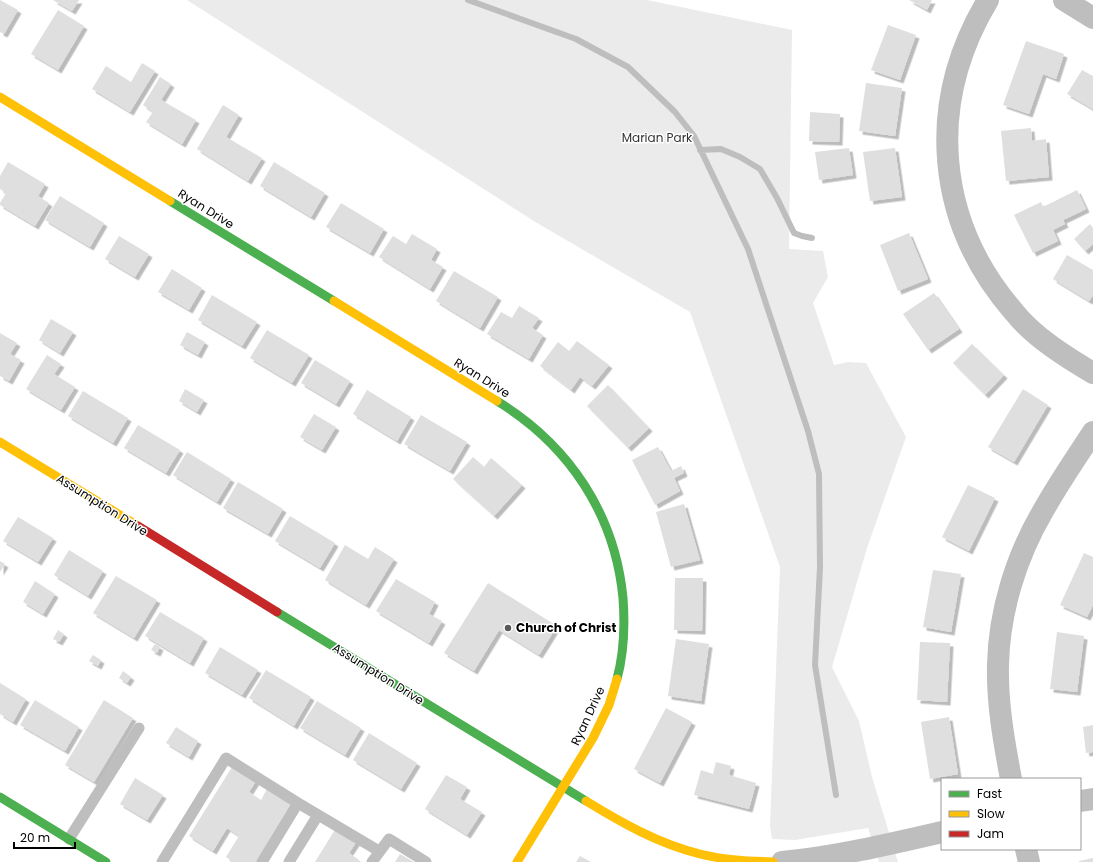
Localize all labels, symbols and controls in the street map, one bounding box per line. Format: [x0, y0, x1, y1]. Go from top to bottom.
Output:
park label: Marian Park [622, 129, 693, 146]
street label: Ryan Drive [175, 185, 238, 233]
street label: Ryan Drive [451, 354, 514, 402]
street label: Assumption Drive [53, 470, 151, 540]
place label: Church of Christ [516, 619, 616, 636]
marker: Church of Christ [503, 623, 513, 633]
street label: Assumption Drive [329, 639, 427, 709]
street label: Ryan Drive [567, 684, 609, 748]
legend [941, 778, 1081, 850]
text: Fast [977, 785, 1002, 802]
text: Slow [977, 805, 1005, 822]
scale bar [14, 824, 75, 850]
text: Jam [977, 825, 1004, 842]
text: 20 m [20, 829, 50, 846]

